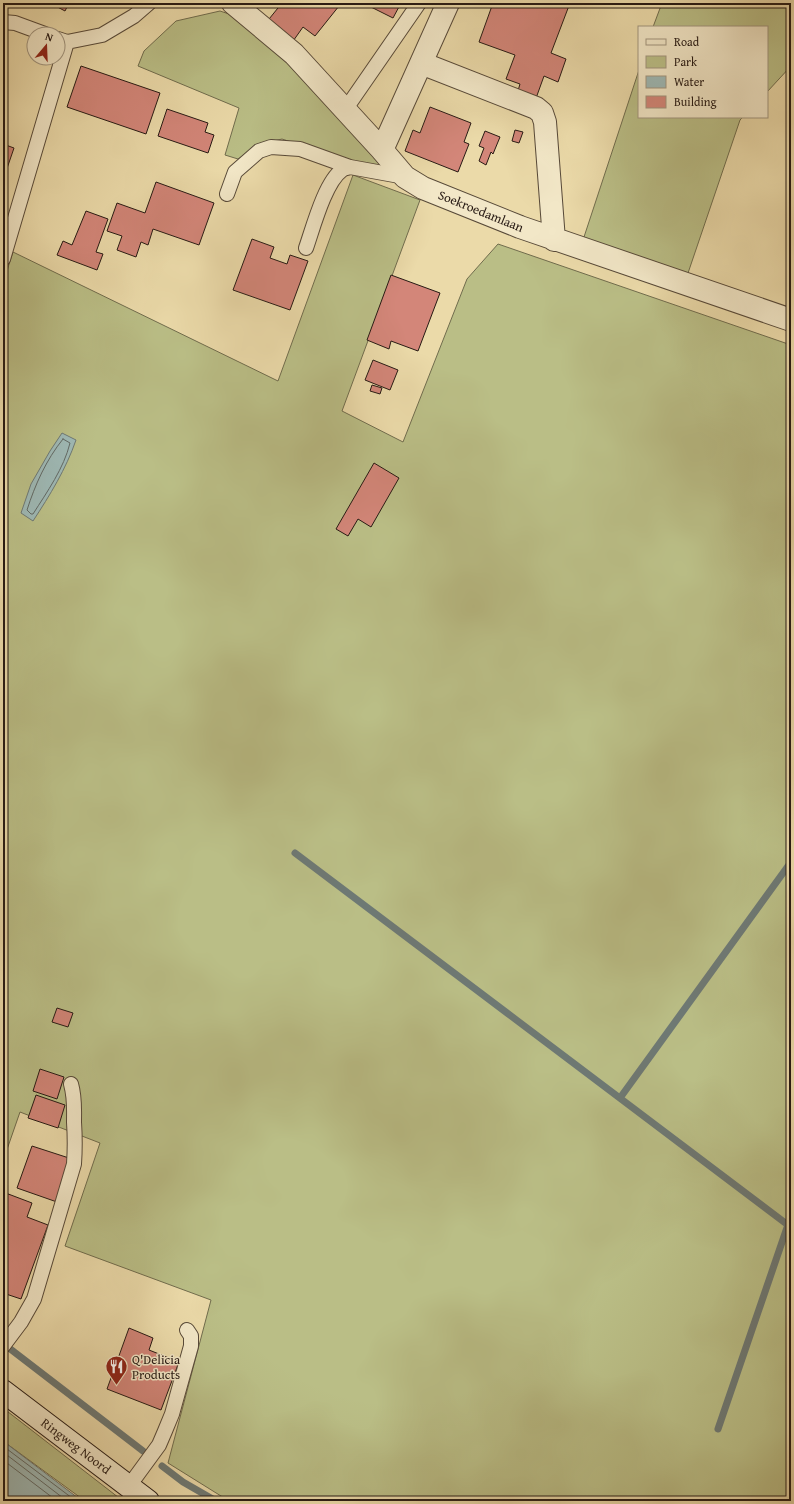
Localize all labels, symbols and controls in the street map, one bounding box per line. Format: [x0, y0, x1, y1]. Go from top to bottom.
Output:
north arrow [26, 26, 66, 66]
legend [638, 26, 768, 118]
text: N [43, 28, 56, 46]
text: Road [674, 33, 700, 50]
text: Park [674, 53, 698, 70]
text: Water [674, 73, 704, 90]
text: Building [674, 93, 717, 110]
street label: Soekroedamlaan [435, 185, 527, 237]
place label: Q'Delicia Products [132, 1350, 181, 1384]
restaurant icon: Q'Delicia Products [103, 1353, 129, 1386]
street label: Ringweg Noord [37, 1413, 115, 1479]

